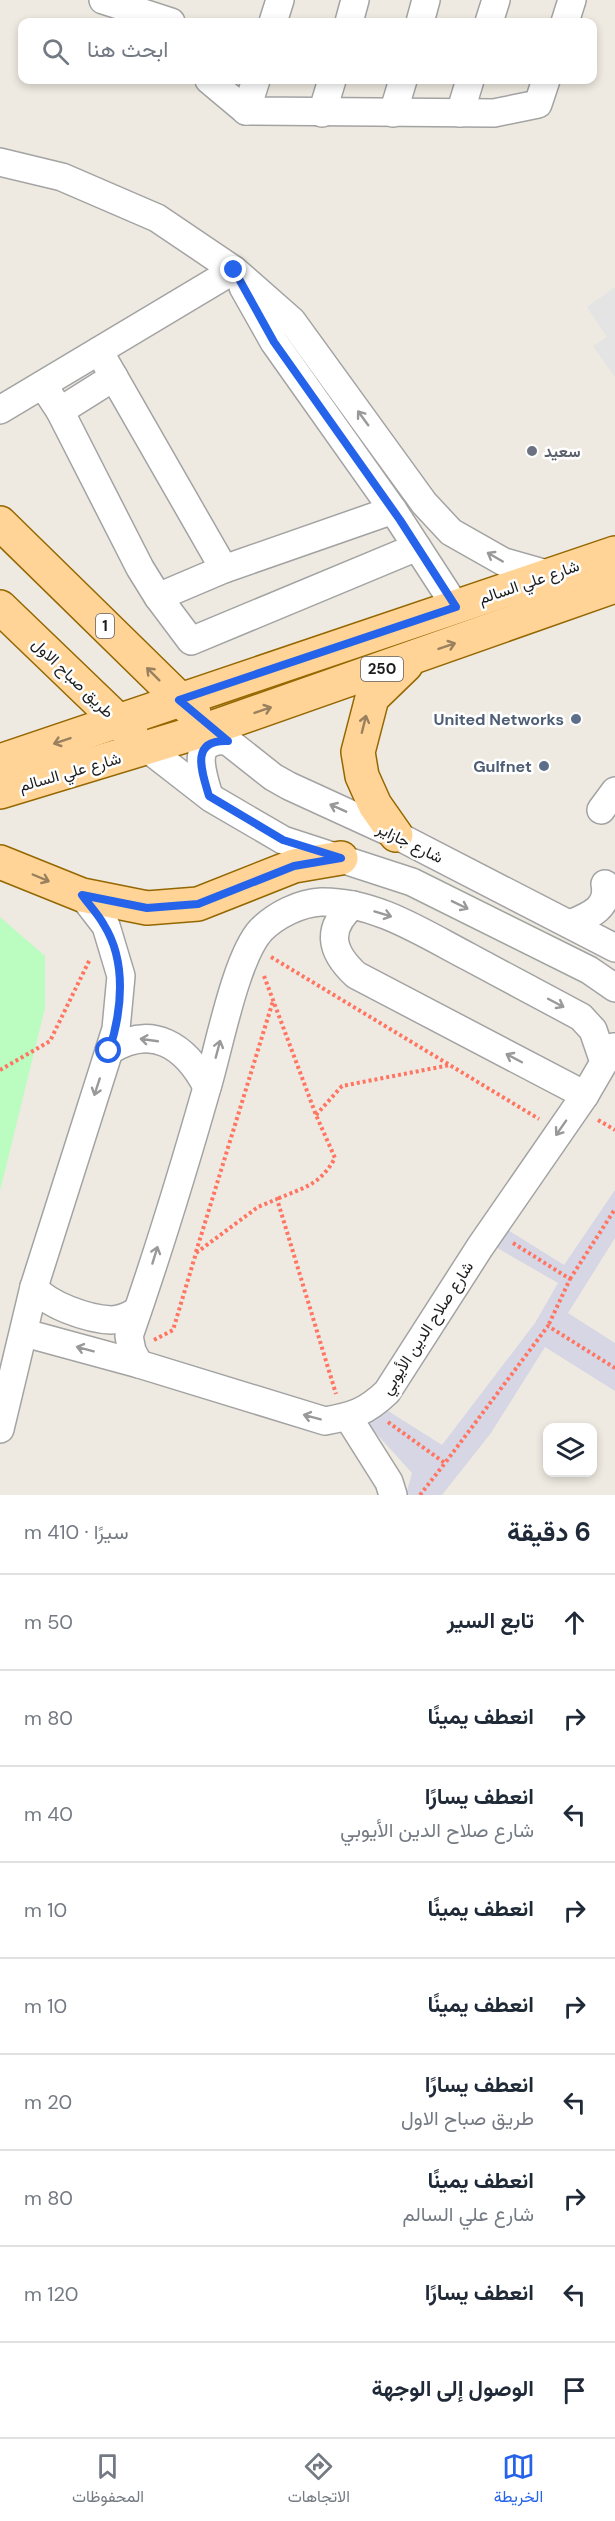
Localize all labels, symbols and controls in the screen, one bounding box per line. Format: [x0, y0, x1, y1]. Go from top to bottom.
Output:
search box [18, 18, 597, 84]
icon: search [39, 35, 72, 68]
text: ابحث هنا [87, 35, 168, 64]
route end [220, 256, 246, 282]
one-way arrow [356, 410, 369, 426]
place label: سعيد [544, 441, 581, 462]
marker: سعيد [525, 444, 539, 458]
one-way arrow [487, 551, 504, 563]
street label: شارع علي السالم [476, 555, 583, 612]
road number: 1 [96, 614, 114, 638]
street label: طريق صباح الاول [27, 633, 119, 723]
one-way arrow [437, 639, 456, 650]
road number: 250 [361, 657, 403, 681]
one-way arrow [146, 667, 161, 681]
one-way arrow [253, 704, 272, 715]
place label: United Networks [434, 709, 564, 730]
marker: United Networks [569, 712, 583, 726]
one-way arrow [359, 715, 371, 734]
one-way arrow [53, 736, 72, 747]
street label: شارع علي السالم [17, 747, 124, 799]
place label: Gulfnet [473, 756, 532, 777]
marker: Gulfnet [537, 759, 551, 773]
one-way arrow [329, 802, 347, 814]
street label: شارع جازاير [372, 818, 447, 869]
one-way arrow [32, 873, 50, 884]
one-way arrow [450, 900, 468, 912]
one-way arrow [373, 909, 392, 920]
one-way arrow [547, 997, 564, 1009]
one-way arrow [139, 1034, 159, 1045]
route start [95, 1037, 121, 1063]
one-way arrow [213, 1039, 224, 1058]
one-way arrow [506, 1052, 523, 1064]
one-way arrow [91, 1077, 102, 1096]
one-way arrow [555, 1119, 567, 1136]
one-way arrow [150, 1246, 161, 1265]
street label: شارع صلاح الدين الأيوبي [376, 1257, 481, 1400]
one-way arrow [76, 1343, 95, 1354]
one-way arrow [303, 1411, 322, 1423]
map controls [543, 1423, 597, 1477]
button: layers [543, 1423, 597, 1477]
text: 6 دقيقة [507, 1515, 591, 1549]
text: سيرًا · 410 m [24, 1519, 129, 1545]
text: تابع السير [447, 1606, 534, 1635]
icon: ahead [558, 1606, 591, 1639]
text: 50 m [24, 1609, 73, 1635]
text: انعطف يمينًا [427, 1702, 534, 1731]
icon: right [558, 1702, 591, 1735]
text: 80 m [24, 1705, 73, 1731]
text: انعطف يسارًا [425, 1782, 534, 1811]
icon: left [558, 1798, 591, 1831]
text: 40 m [24, 1801, 73, 1827]
text: شارع صلاح الدين الأيوبي [340, 1817, 534, 1843]
text: انعطف يمينًا [427, 1894, 534, 1923]
icon: right [558, 1894, 591, 1927]
text: 10 m [24, 1897, 67, 1923]
text: انعطف يمينًا [427, 1990, 534, 2019]
icon: right [558, 1990, 591, 2023]
text: 10 m [24, 1993, 67, 2019]
text: انعطف يسارًا [425, 2070, 534, 2099]
icon: left [558, 2086, 591, 2119]
text: 20 m [24, 2089, 72, 2115]
text: طريق صباح الاول [401, 2105, 534, 2131]
text: انعطف يمينًا [427, 2166, 534, 2195]
icon: right [558, 2182, 591, 2215]
text: 80 m [24, 2185, 73, 2211]
text: شارع علي السالم [402, 2201, 534, 2227]
text: انعطف يسارًا [425, 2278, 534, 2307]
icon: left [558, 2278, 591, 2311]
text: 120 m [24, 2281, 78, 2307]
text: الوصول إلى الوجهة [372, 2374, 534, 2403]
icon: arrive [558, 2374, 591, 2407]
tab: المحفوظات [72, 2450, 144, 2511]
tab: الاتجاهات [288, 2450, 350, 2511]
tab: الخريطة [494, 2450, 543, 2511]

